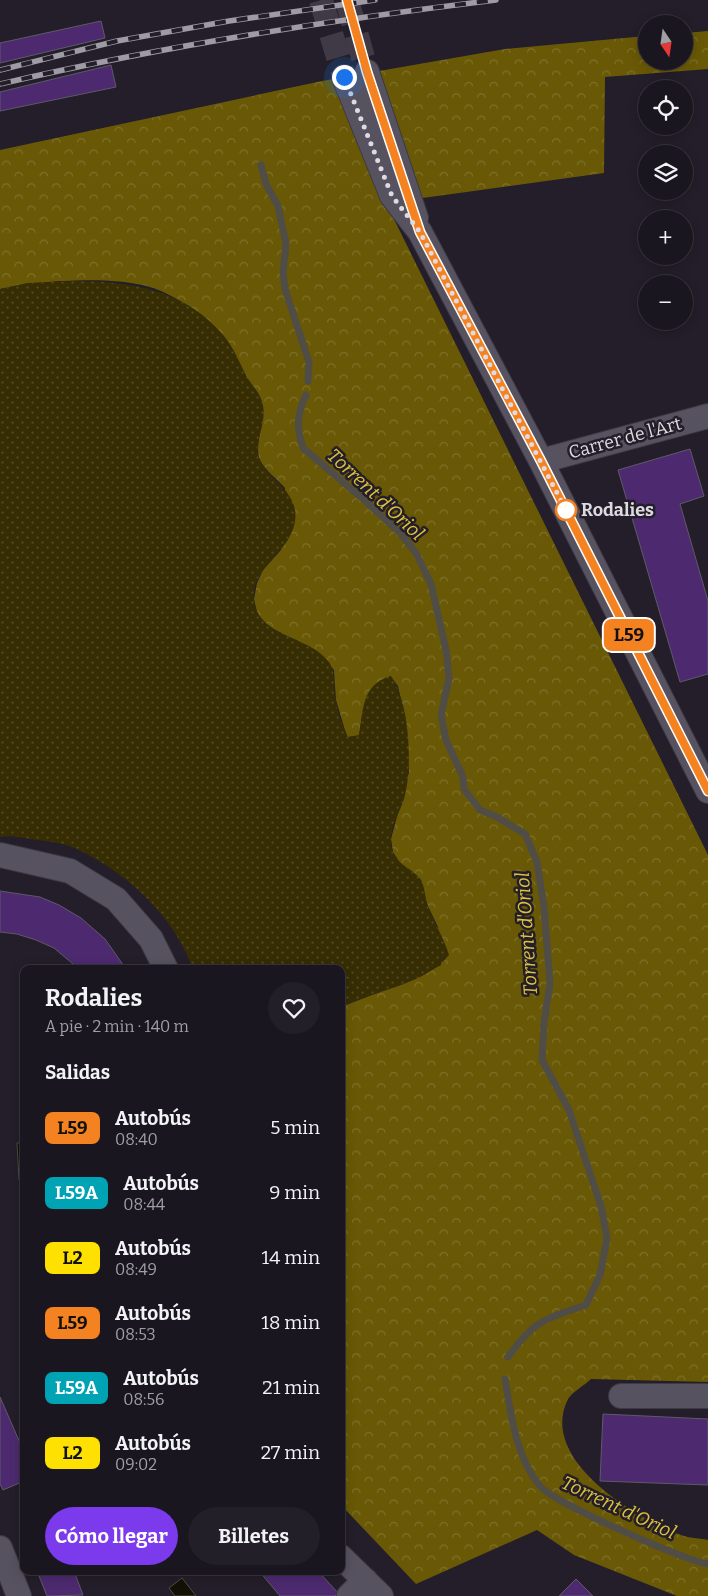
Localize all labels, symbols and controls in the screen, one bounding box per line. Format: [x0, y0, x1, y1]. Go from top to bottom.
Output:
north arrow [638, 15, 692, 70]
map controls [638, 15, 693, 330]
your location [332, 65, 357, 90]
button: locate [638, 80, 693, 135]
button: layers [638, 145, 693, 200]
button: + [638, 210, 693, 265]
button: − [638, 275, 693, 330]
street label: Carrer de l'Art [566, 412, 684, 464]
water label: Torrent d'Oriol [323, 444, 429, 545]
marker: Rodalies [555, 499, 577, 521]
place label: Rodalies [581, 499, 654, 521]
line badge: L59 [600, 619, 658, 651]
text: L59 [614, 624, 644, 646]
water label: Torrent d'Oriol [511, 871, 542, 996]
button: heart [268, 982, 320, 1034]
text: Rodalies [45, 984, 142, 1012]
text: A pie · 2 min · 140 m [45, 1017, 189, 1036]
text: Salidas [45, 1061, 110, 1084]
text: Autobús [115, 1107, 191, 1130]
text: 5 min [270, 1116, 320, 1139]
text: L59 [57, 1117, 88, 1139]
text: 08:40 [115, 1130, 158, 1149]
text: Autobús [123, 1172, 199, 1195]
text: 9 min [269, 1181, 320, 1204]
text: L59A [55, 1182, 98, 1204]
text: 08:44 [123, 1195, 165, 1214]
text: Autobús [115, 1237, 191, 1260]
text: 14 min [262, 1246, 320, 1269]
text: L2 [62, 1247, 83, 1269]
text: 08:49 [115, 1260, 157, 1279]
text: Autobús [115, 1302, 191, 1325]
text: 18 min [261, 1311, 320, 1334]
text: L59 [57, 1312, 88, 1334]
text: 08:53 [115, 1325, 156, 1344]
text: Autobús [123, 1367, 199, 1390]
text: 21 min [262, 1376, 320, 1399]
text: L59A [55, 1377, 98, 1399]
text: 08:56 [123, 1390, 164, 1409]
text: Autobús [115, 1432, 191, 1455]
text: 27 min [261, 1441, 320, 1464]
text: L2 [62, 1442, 83, 1464]
text: 09:02 [115, 1455, 157, 1474]
water label: Torrent d'Oriol [558, 1471, 680, 1544]
button: Cómo llegar [45, 1507, 178, 1565]
button: Billetes [188, 1507, 320, 1565]

